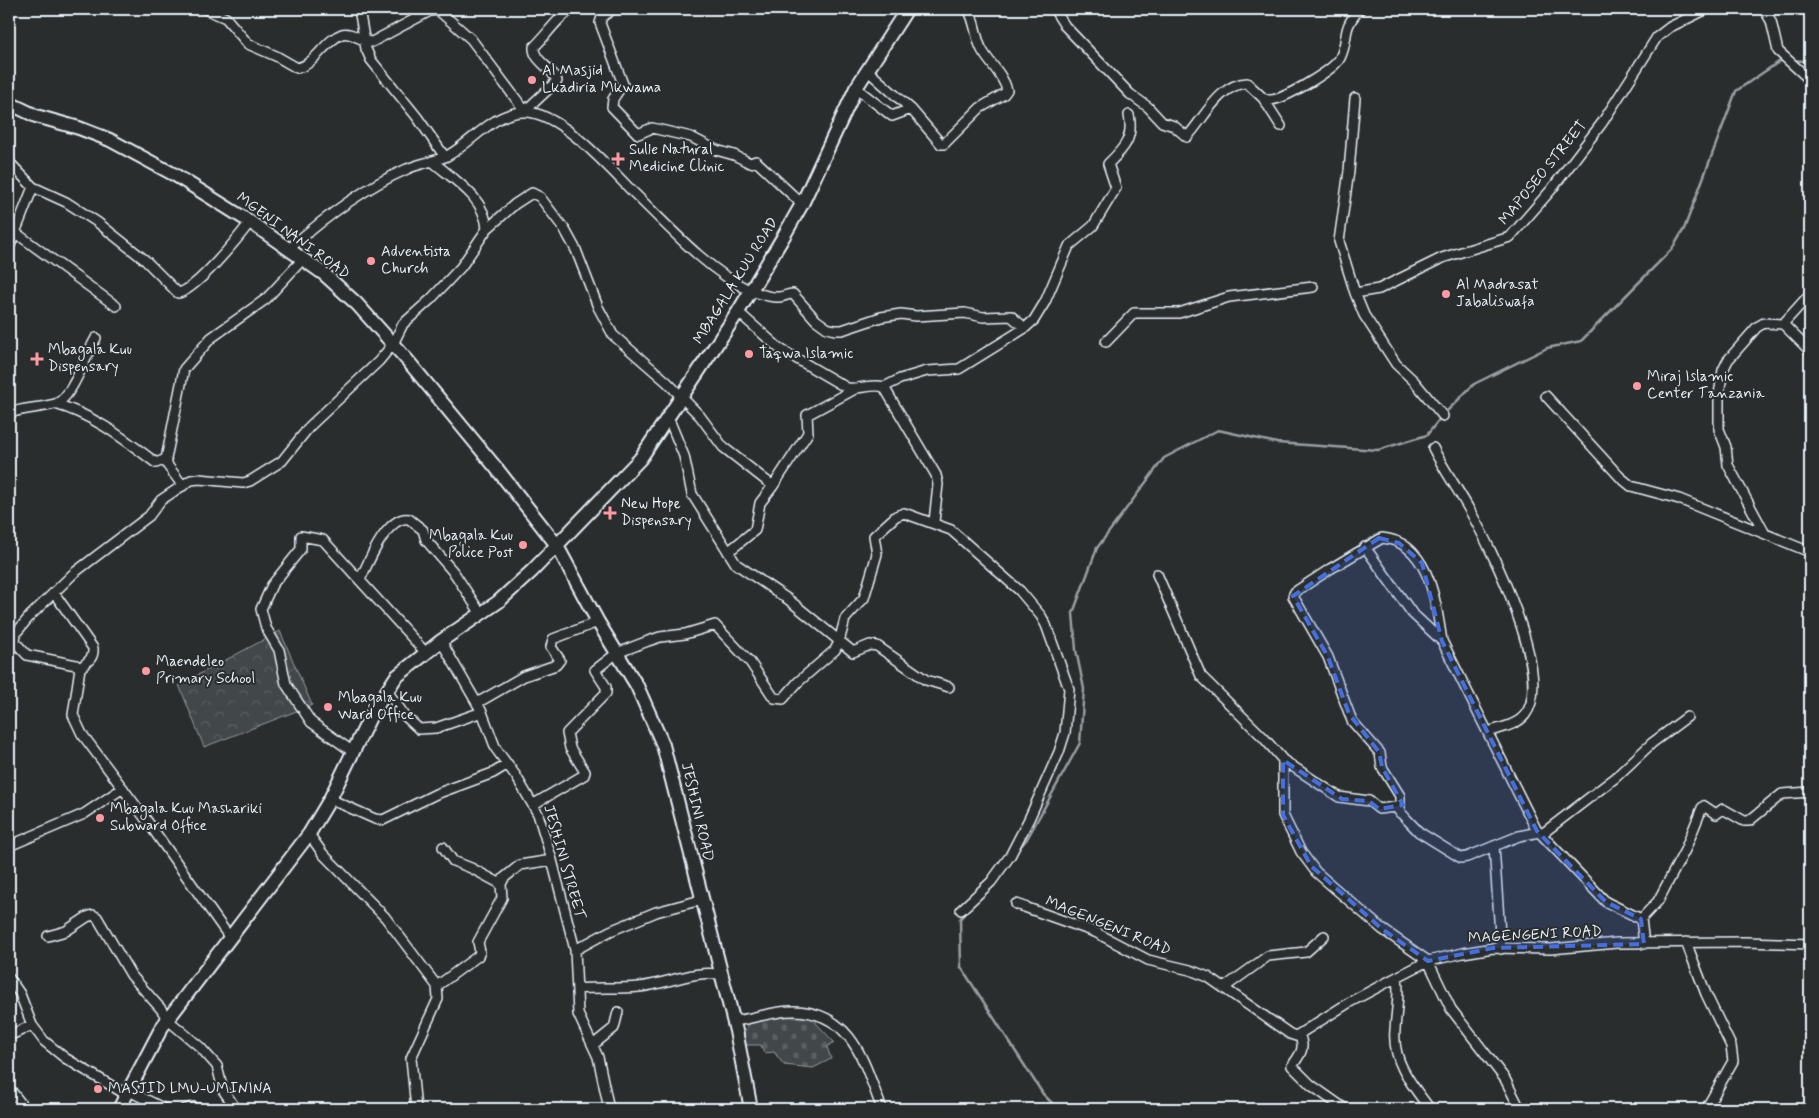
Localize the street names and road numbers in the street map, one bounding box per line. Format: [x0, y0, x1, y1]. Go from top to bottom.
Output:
street label: MAPOSEO STREET [1494, 116, 1592, 230]
street label: MGENI NANI ROAD [232, 188, 354, 284]
street label: MBAGALA KUU ROAD [689, 214, 783, 348]
street label: JESHINI ROAD [676, 760, 718, 864]
street label: JESHINI STREET [538, 802, 590, 922]
street label: MAGENGENI ROAD [1042, 892, 1174, 960]
street label: MAGENGENI ROAD [1468, 922, 1602, 948]

